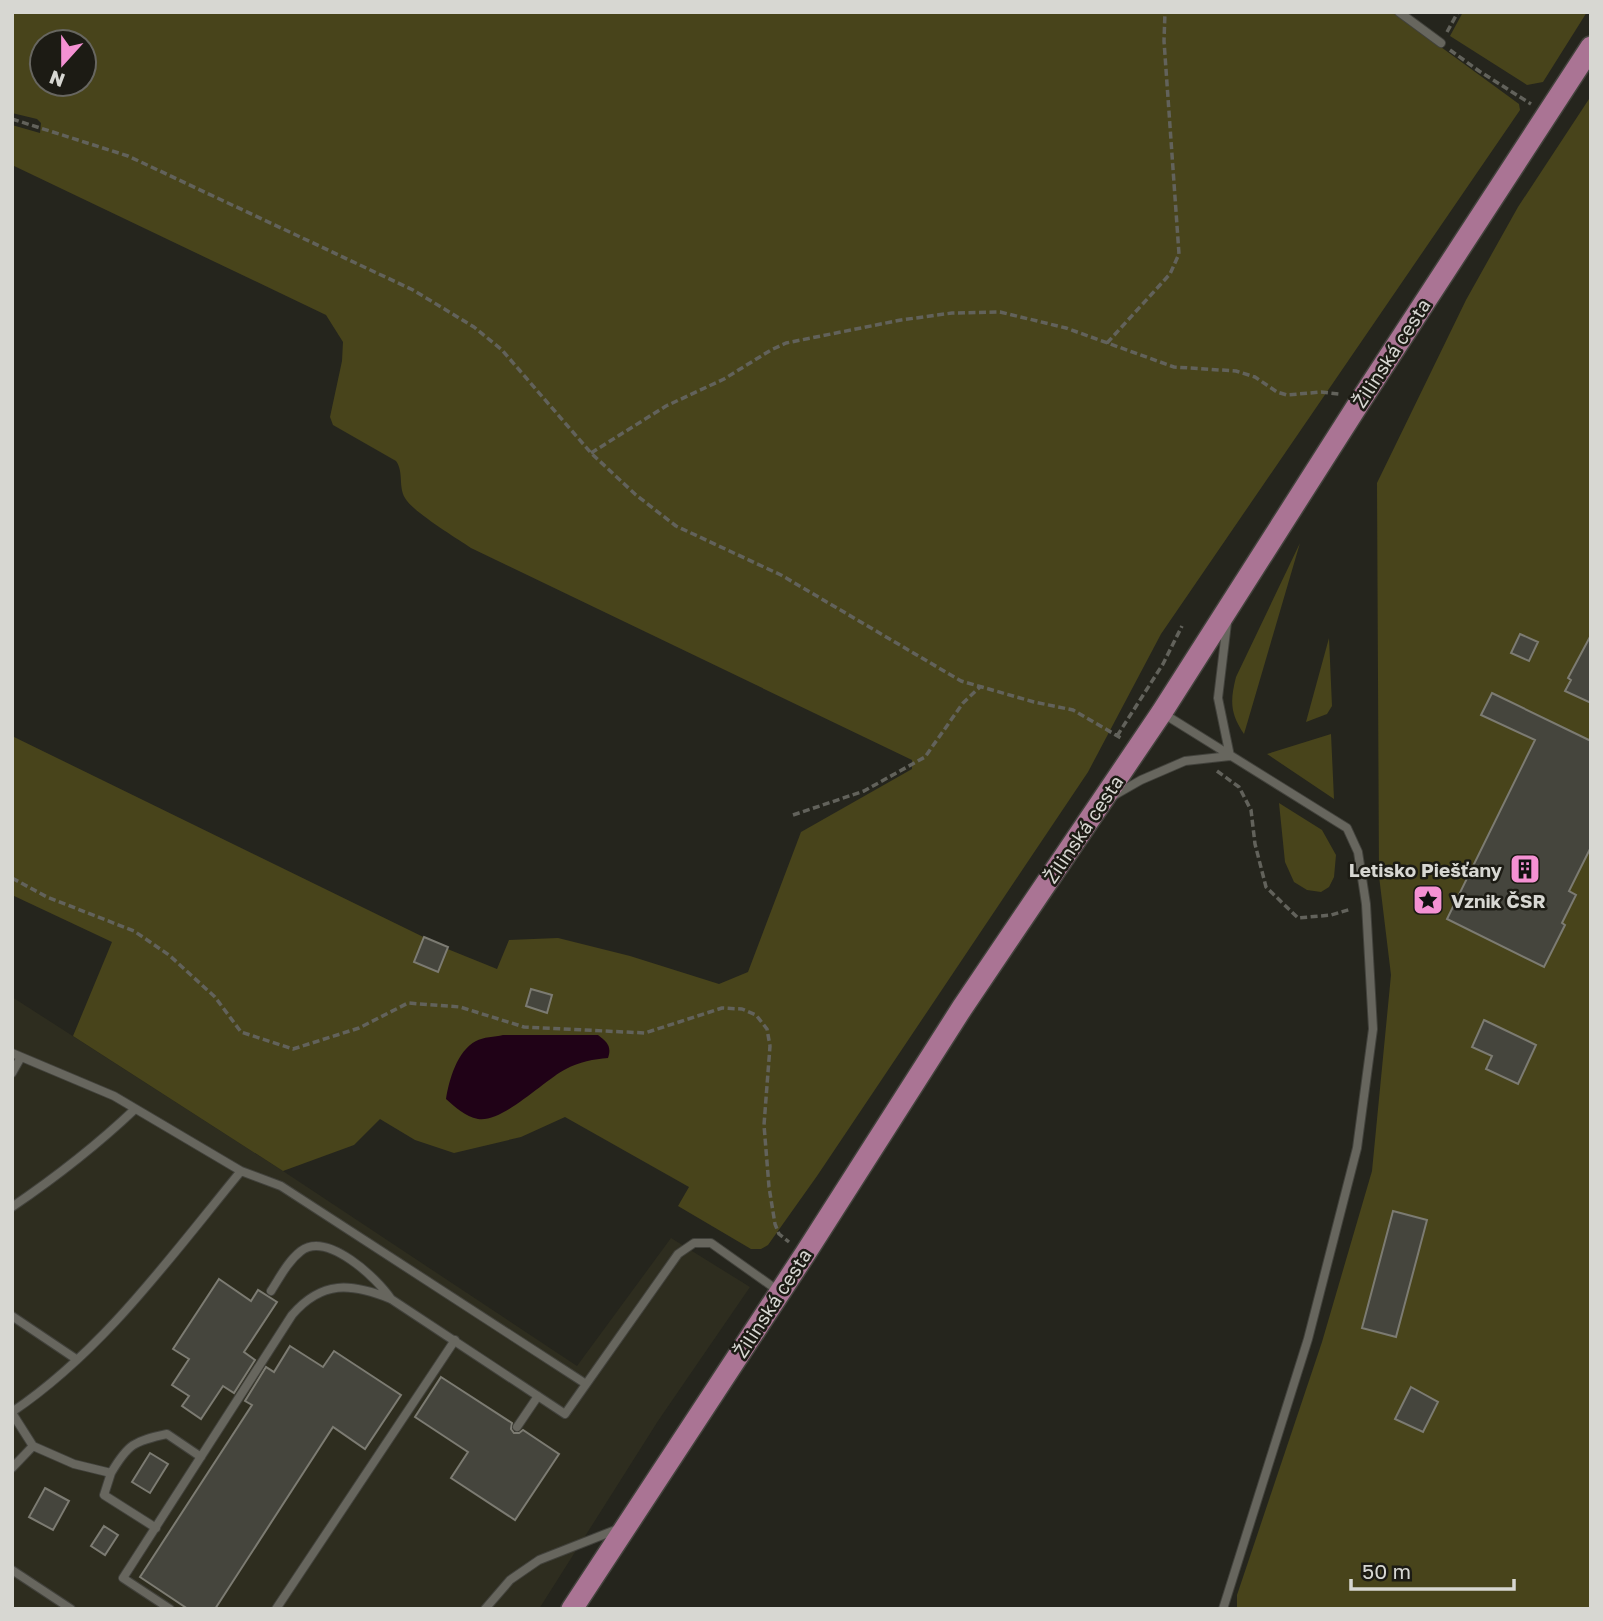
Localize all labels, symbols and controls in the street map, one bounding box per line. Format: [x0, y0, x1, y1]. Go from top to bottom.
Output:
north arrow [28, 28, 98, 98]
text: N [46, 66, 68, 93]
street label: Žilinská cesta [1347, 294, 1435, 412]
street label: Žilinská cesta [1038, 771, 1128, 887]
building icon: Letisko Piešťany [1508, 852, 1542, 886]
place label: Letisko Piešťany [1349, 858, 1503, 881]
place icon: Vznik ČSR [1411, 883, 1445, 917]
place label: Vznik ČSR [1451, 889, 1546, 912]
street label: Žilinská cesta [728, 1244, 816, 1362]
scale bar [1351, 1548, 1514, 1592]
text: 50 m [1362, 1558, 1411, 1584]

